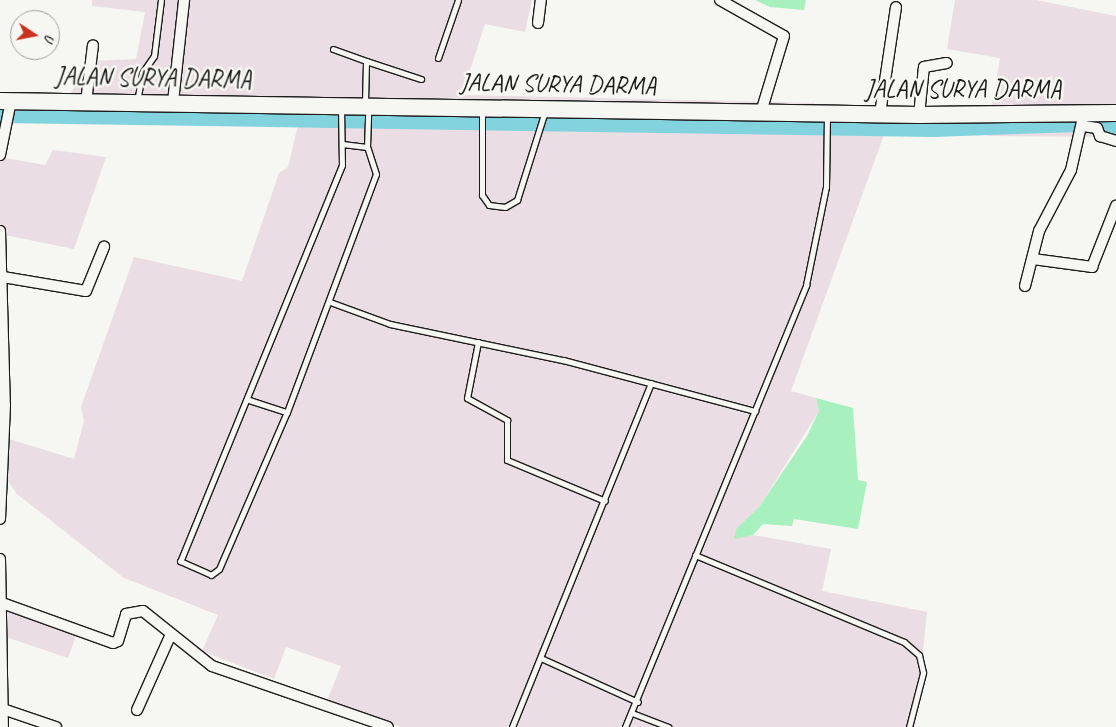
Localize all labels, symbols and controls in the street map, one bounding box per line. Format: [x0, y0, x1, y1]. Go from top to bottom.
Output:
north arrow [10, 10, 60, 60]
text: U [40, 33, 58, 43]
street label: JALAN SURYA DARMA [54, 61, 252, 95]
street label: JALAN SURYA DARMA [459, 67, 657, 101]
street label: JALAN SURYA DARMA [865, 74, 1061, 104]

